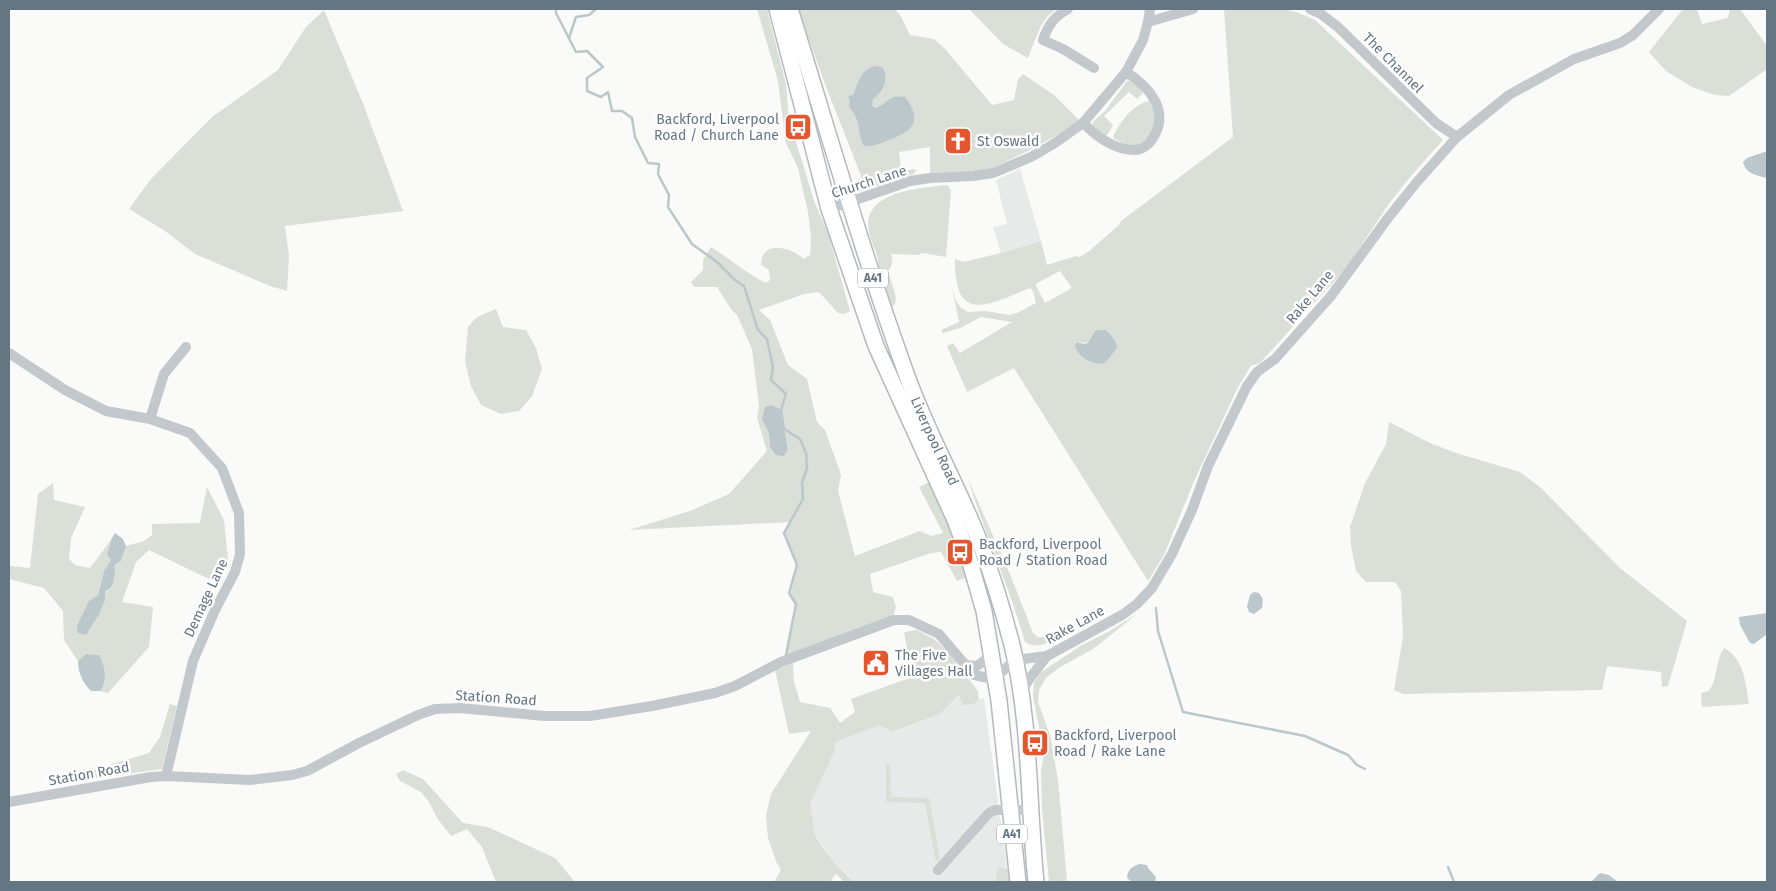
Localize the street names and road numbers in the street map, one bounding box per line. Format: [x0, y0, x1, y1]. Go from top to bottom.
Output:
street label: The Channel [1359, 29, 1427, 97]
street label: Church Lane [829, 162, 909, 202]
street label: Rake Lane [1283, 267, 1337, 327]
road number: A41 [858, 268, 888, 288]
street label: Liverpool Road [907, 394, 962, 488]
street label: Demage Lane [180, 556, 232, 640]
street label: Rake Lane [1043, 602, 1107, 648]
street label: Station Road [455, 687, 537, 709]
street label: Station Road [47, 759, 131, 789]
road number: A41 [997, 824, 1027, 844]

